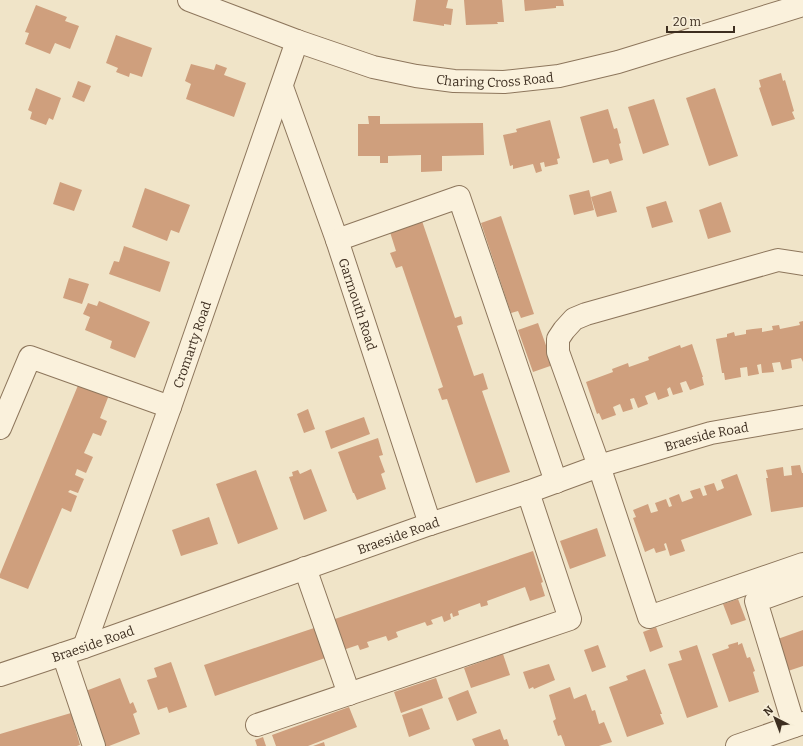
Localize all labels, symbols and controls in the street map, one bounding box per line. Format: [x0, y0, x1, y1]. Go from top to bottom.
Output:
scale bar [667, 8, 734, 34]
text: 20 m [673, 15, 702, 29]
street label: Charing Cross Road [435, 70, 554, 90]
street label: Garmouth Road [335, 256, 380, 352]
street label: Cromarty Road [170, 299, 214, 390]
street label: Braeside Road [663, 420, 750, 454]
street label: Braeside Road [355, 514, 441, 557]
street label: Braeside Road [50, 623, 136, 665]
north arrow [755, 698, 795, 738]
text: N [761, 703, 777, 719]

